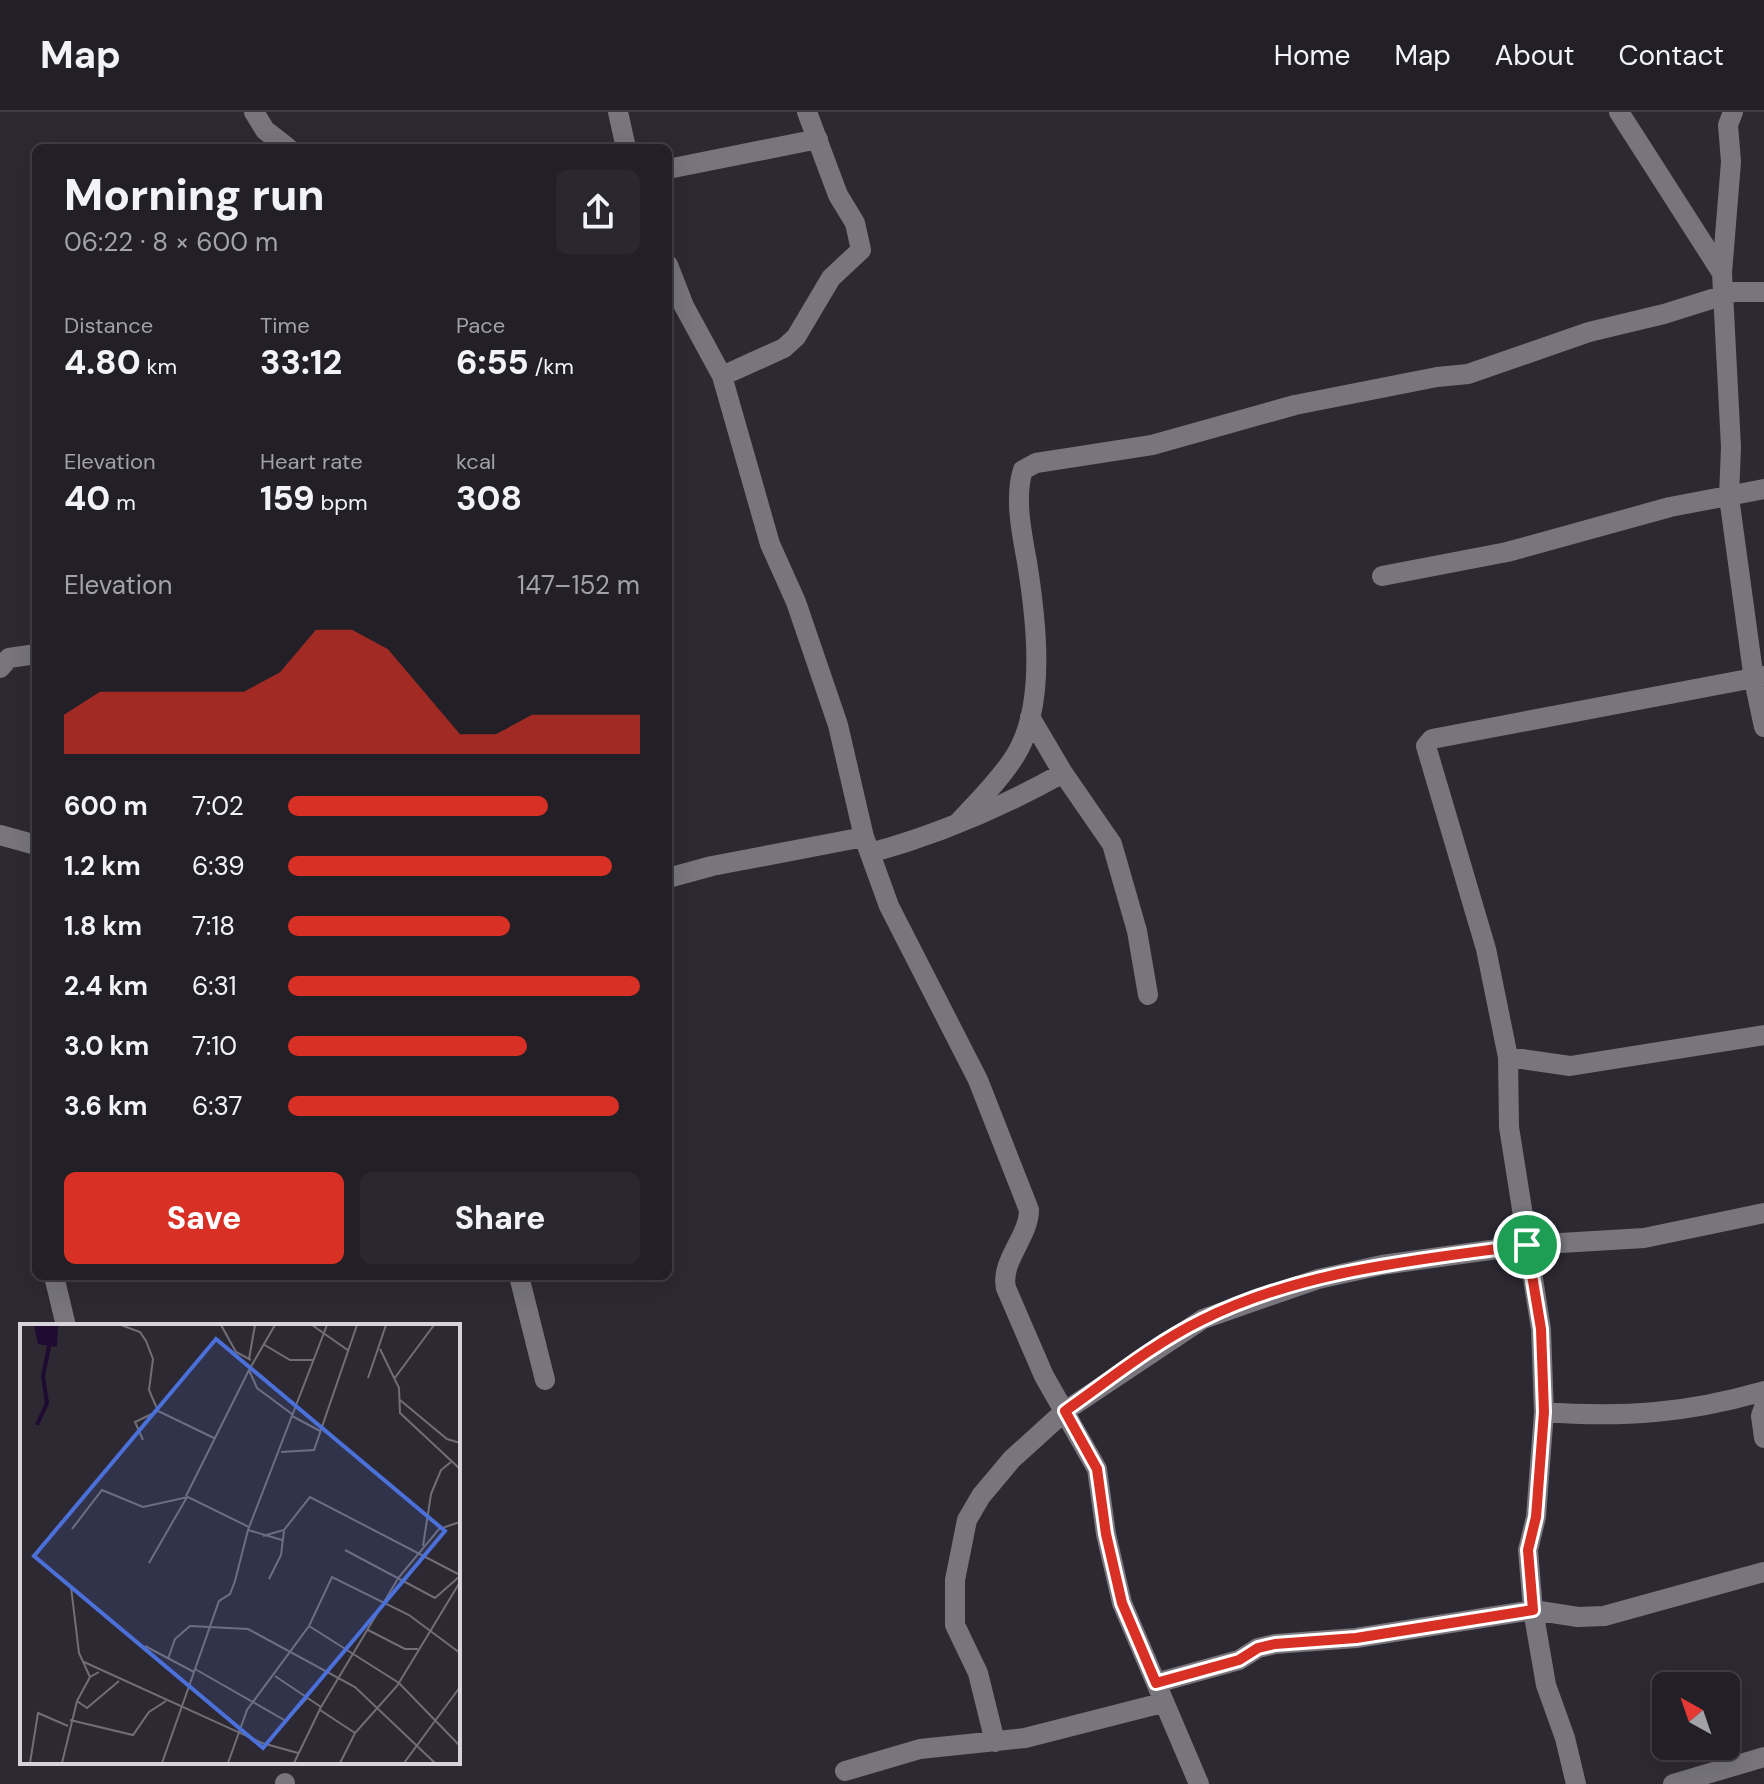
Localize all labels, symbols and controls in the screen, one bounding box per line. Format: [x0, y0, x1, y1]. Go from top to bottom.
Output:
text: Map [40, 30, 121, 80]
text: Home [1274, 37, 1350, 74]
text: Map [1394, 37, 1451, 74]
text: About [1495, 37, 1574, 74]
text: Contact [1618, 37, 1724, 74]
text: Morning run [64, 166, 325, 224]
button: share [556, 170, 640, 254]
text: 06:22 · 8 × 600 m [64, 225, 278, 259]
text: Distance [64, 311, 153, 340]
text: Time [260, 311, 310, 340]
text: Pace [456, 311, 505, 340]
text: 4.80 [64, 340, 141, 385]
text: 33:12 [260, 340, 342, 385]
text: 6:55 [456, 340, 529, 385]
text: km [141, 352, 177, 381]
text: /km [529, 352, 574, 381]
text: Elevation [64, 447, 156, 476]
text: Heart rate [260, 447, 363, 476]
text: kcal [456, 447, 496, 476]
text: 40 [64, 476, 110, 521]
text: 159 [260, 476, 315, 521]
text: 308 [456, 476, 522, 521]
text: m [110, 488, 136, 517]
text: bpm [315, 488, 368, 517]
text: Elevation [64, 568, 172, 602]
text: 147–152 m [517, 568, 640, 602]
text: 600 m [64, 789, 148, 823]
text: 7:02 [192, 789, 244, 823]
text: 1.2 km [64, 849, 141, 883]
text: 6:39 [192, 849, 245, 883]
text: 1.8 km [64, 909, 142, 943]
text: 7:18 [192, 909, 235, 943]
text: 2.4 km [64, 969, 148, 1003]
text: 6:31 [192, 969, 237, 1003]
text: 3.0 km [64, 1029, 149, 1063]
text: 7:10 [192, 1029, 237, 1063]
text: 3.6 km [64, 1089, 148, 1123]
text: 6:37 [192, 1089, 242, 1123]
button: Save [64, 1172, 344, 1264]
button: Share [360, 1172, 640, 1264]
pin [1493, 1211, 1561, 1279]
icon: arrive [1505, 1223, 1549, 1267]
inset map [20, 1324, 460, 1764]
north arrow [1652, 1672, 1740, 1760]
map controls [1652, 1672, 1740, 1760]

